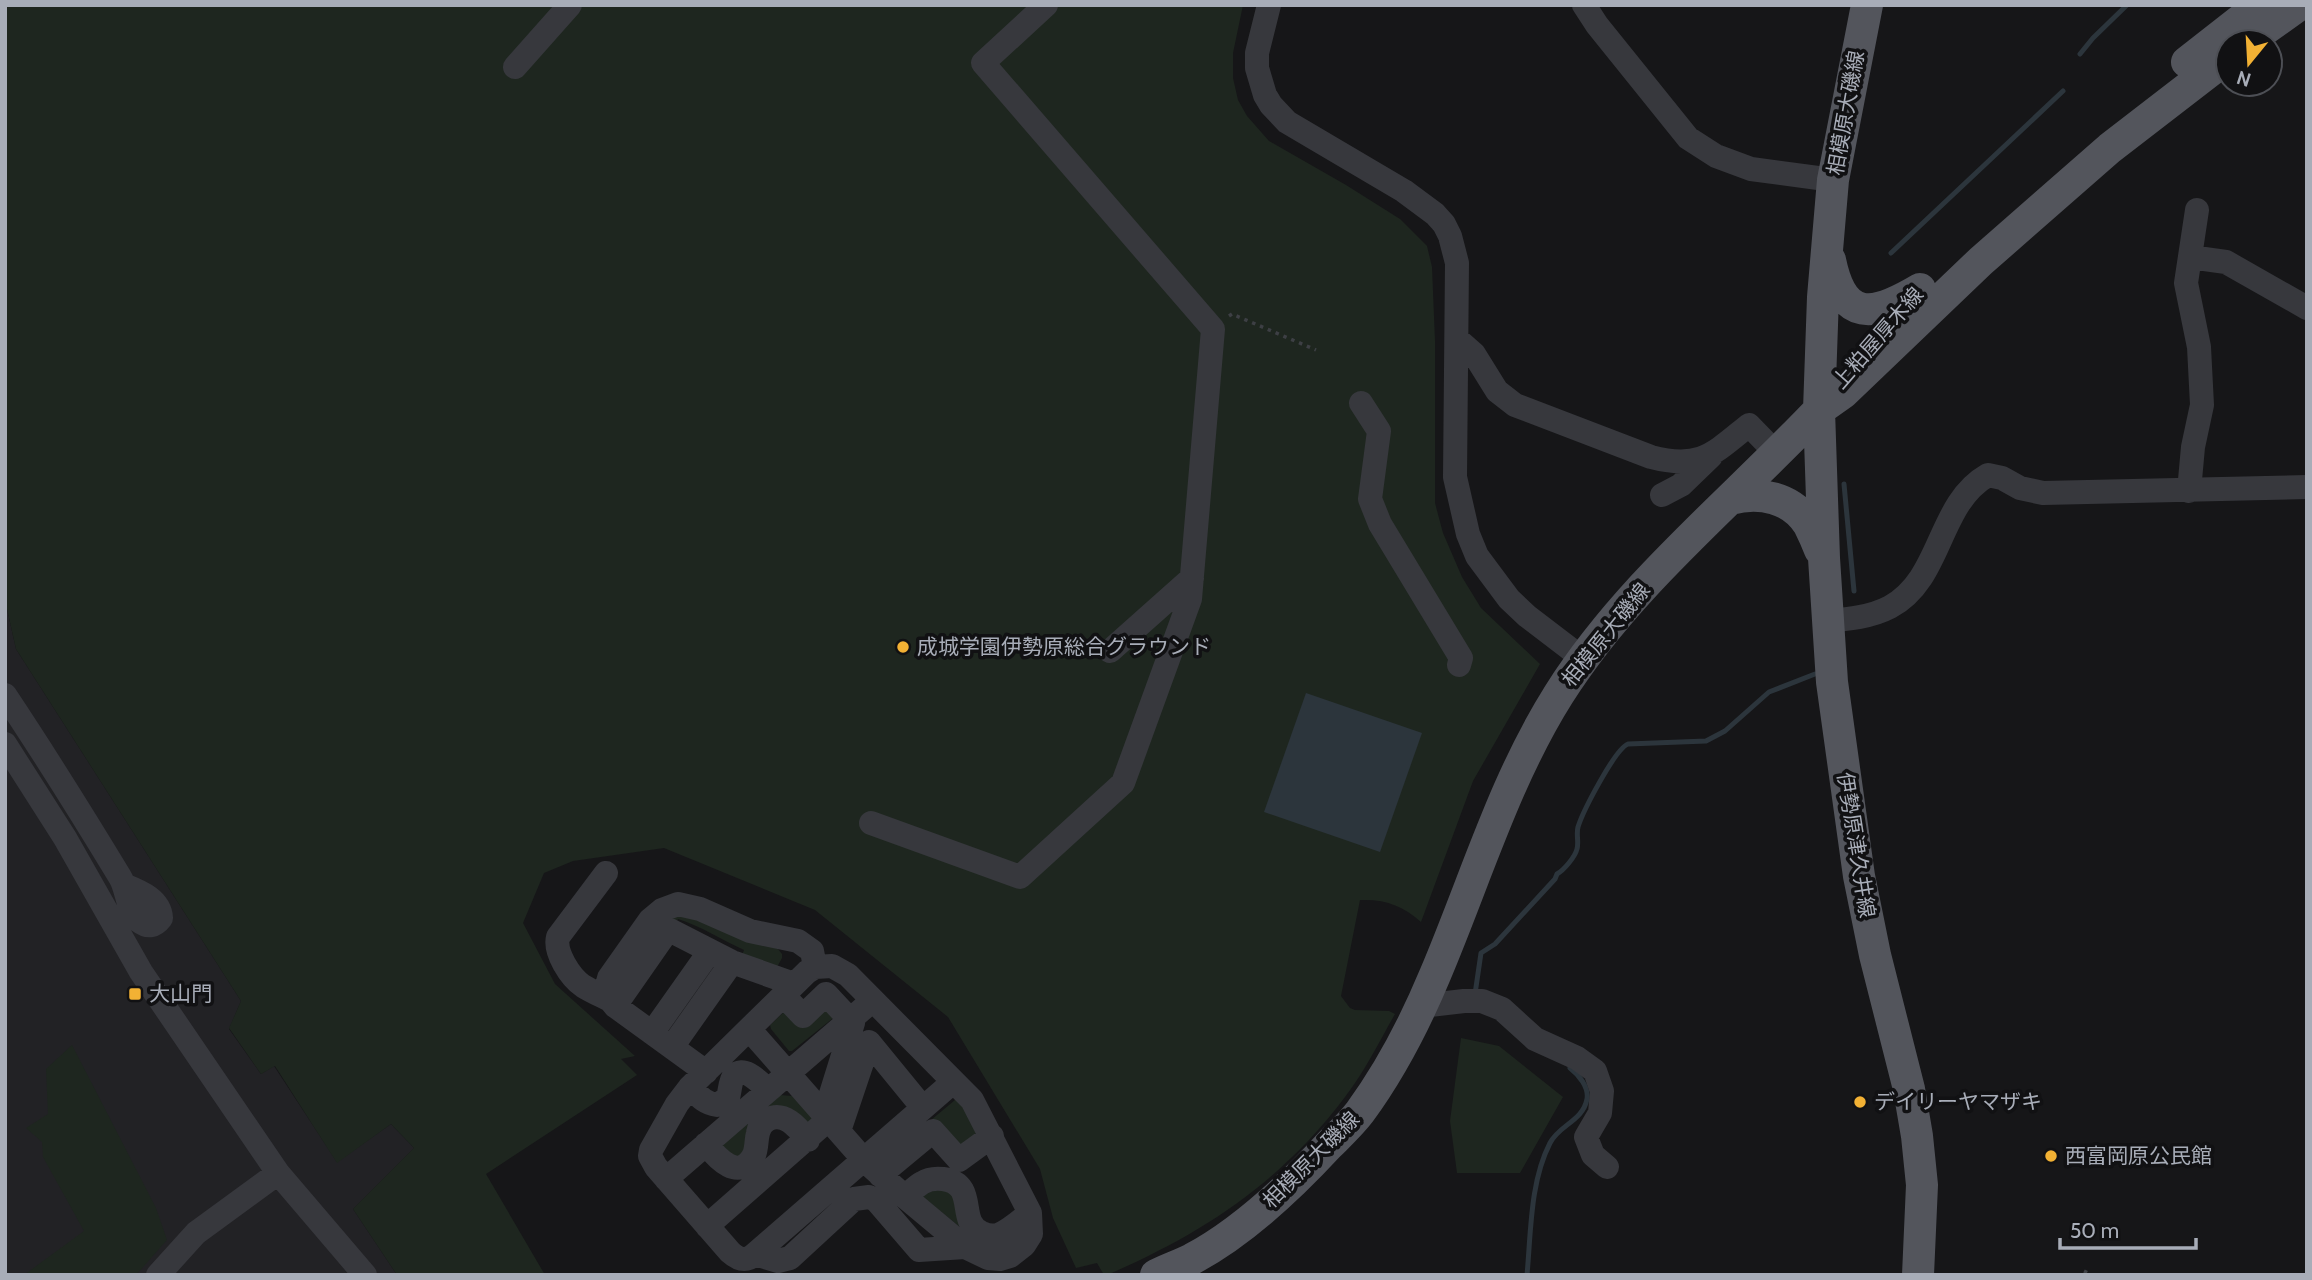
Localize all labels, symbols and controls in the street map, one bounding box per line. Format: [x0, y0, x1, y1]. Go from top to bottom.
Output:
north arrow [2214, 28, 2284, 98]
street label: 相模原大磯線 [1822, 49, 1869, 177]
text: N [2234, 66, 2254, 92]
street label: 上粕屋厚木線 [1827, 282, 1928, 393]
street label: 相模原大磯線 [1556, 578, 1655, 692]
place label: 成城学園伊勢原総合グラウンド [917, 634, 1211, 659]
marker: 成城学園伊勢原総合グラウンド [895, 639, 911, 655]
street label: 伊勢原津久井線 [1833, 770, 1880, 919]
place label: 大山門 [149, 981, 212, 1006]
marker: 大山門 [127, 986, 143, 1002]
place label: デイリーヤマザキ [1874, 1089, 2042, 1114]
marker: デイリーヤマザキ [1852, 1094, 1868, 1110]
street label: 相模原大磯線 [1257, 1106, 1364, 1213]
place label: 西富岡原公民館 [2065, 1143, 2212, 1168]
marker: 西富岡原公民館 [2043, 1148, 2059, 1164]
scale bar [2060, 1206, 2196, 1250]
text: 50 m [2070, 1218, 2119, 1243]

